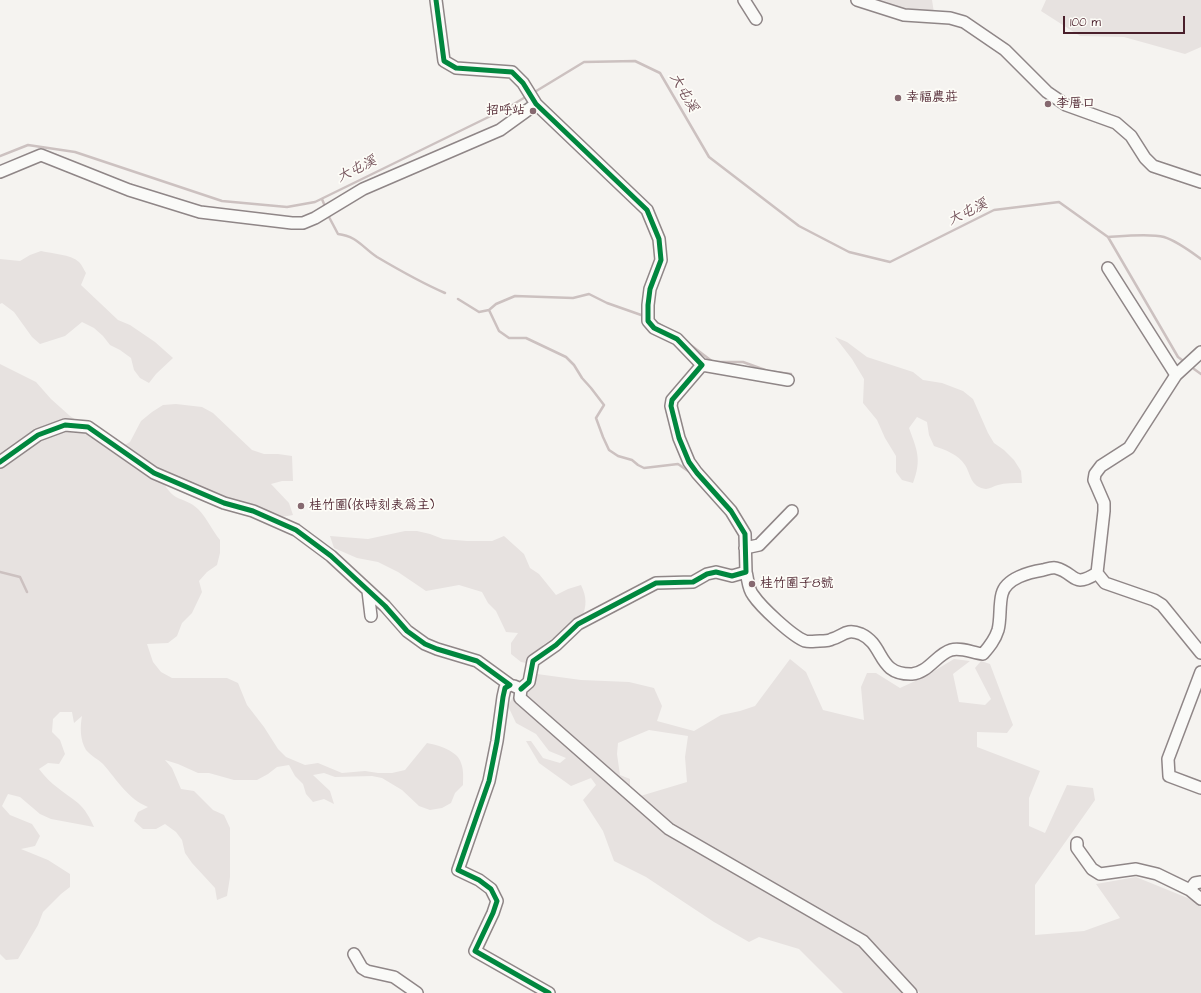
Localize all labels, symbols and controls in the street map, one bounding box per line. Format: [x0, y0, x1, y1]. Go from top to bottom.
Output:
scale bar [1065, 8, 1187, 34]
text: 100 m [1070, 14, 1101, 31]
water label: 大屯溪 [665, 71, 701, 115]
place label: 幸福農莊 [906, 90, 958, 106]
marker: 幸福農莊 [893, 93, 903, 103]
place label: 李厝口 [1056, 96, 1095, 112]
marker: 李厝口 [1043, 99, 1053, 109]
place label: 招呼站 [486, 103, 525, 119]
marker: 招呼站 [528, 106, 538, 116]
water label: 大屯溪 [334, 153, 380, 187]
water label: 大屯溪 [945, 196, 991, 230]
place label: 桂竹圍(依時刻表為主) [309, 498, 434, 514]
marker: 桂竹圍(依時刻表為主) [296, 501, 306, 511]
place label: 桂竹圍子8號 [760, 576, 833, 592]
marker: 桂竹圍子8號 [747, 579, 757, 589]

